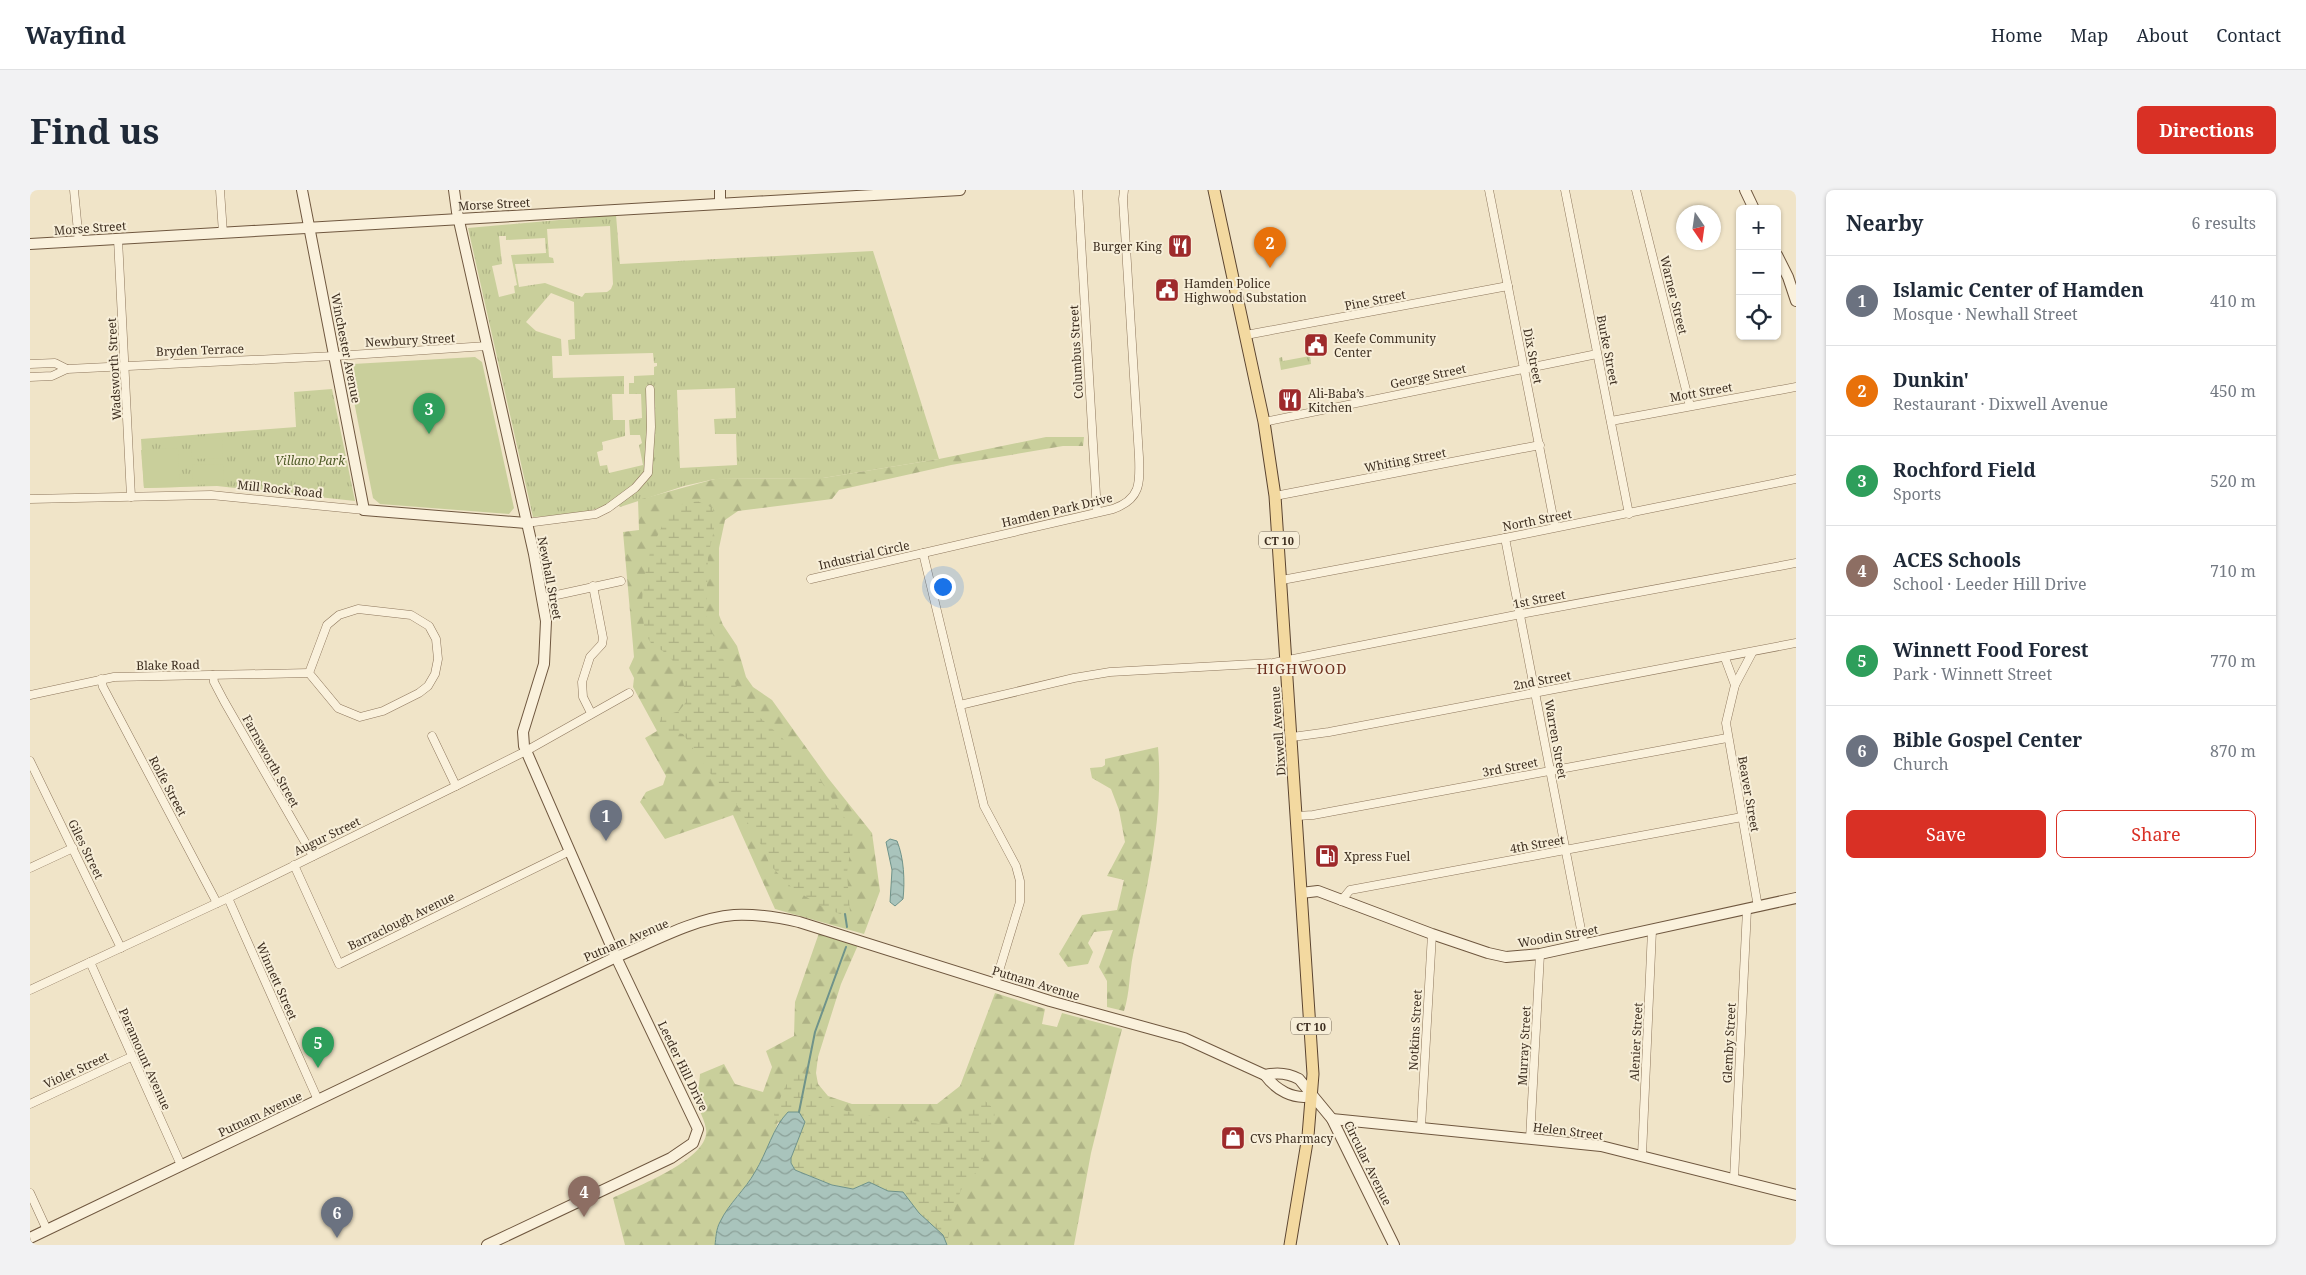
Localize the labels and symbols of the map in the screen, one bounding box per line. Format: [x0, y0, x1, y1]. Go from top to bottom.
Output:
street label: Morse Street [457, 194, 531, 214]
north arrow [1676, 205, 1721, 250]
street label: Morse Street [53, 217, 127, 239]
pin: 2 [1254, 227, 1286, 268]
restaurant icon: Burger King [1167, 233, 1193, 259]
place label: Burger King [1093, 238, 1163, 255]
street label: Warner Street [1656, 254, 1692, 336]
place label: Hamden Police Highwood Substation [1184, 275, 1307, 306]
public building icon: Hamden Police Highwood Substation [1154, 277, 1180, 303]
street label: Pine Street [1343, 286, 1407, 314]
street label: Winchester Avenue [327, 291, 365, 405]
street label: Columbus Street [1065, 305, 1087, 399]
street label: Burke Street [1593, 314, 1623, 386]
street label: Wadsworth Street [103, 317, 125, 421]
street label: Dix Street [1519, 327, 1547, 385]
street label: Newbury Street [365, 329, 455, 351]
place label: Keefe Community Center [1334, 330, 1436, 361]
public building icon: Keefe Community Center [1303, 332, 1329, 358]
street label: Bryden Terrace [156, 340, 244, 360]
street label: George Street [1389, 360, 1467, 392]
street label: Mott Street [1668, 378, 1734, 406]
place label: Ali-Baba’s Kitchen [1308, 385, 1364, 416]
restaurant icon: Ali-Baba’s Kitchen [1277, 387, 1303, 413]
pin: 3 [413, 393, 445, 434]
street label: Whiting Street [1363, 444, 1447, 476]
park label: Villano Park [275, 452, 346, 469]
street label: Mill Rock Road [237, 476, 324, 502]
street label: Hamden Park Drive [1000, 489, 1114, 531]
street label: North Street [1501, 505, 1573, 535]
road number: CT 10 [1259, 532, 1299, 548]
street label: Newhall Street [534, 535, 566, 621]
street label: Industrial Circle [817, 536, 911, 574]
your location [930, 574, 956, 600]
street label: 1st Street [1511, 586, 1567, 612]
street label: Blake Road [136, 656, 201, 674]
district label: HIGHWOOD [1257, 659, 1347, 678]
street label: 2nd Street [1512, 666, 1572, 694]
street label: Dixwell Avenue [1266, 686, 1290, 776]
street label: Warren Street [1541, 698, 1571, 780]
street label: Farnsworth Street [238, 712, 304, 810]
street label: Rolfe Street [145, 753, 191, 819]
street label: 3rd Street [1481, 753, 1539, 781]
street label: Beaver Street [1734, 755, 1764, 833]
pin: 1 [590, 800, 622, 841]
street label: Augur Street [291, 813, 363, 859]
street label: Giles Street [64, 816, 108, 882]
street label: 4th Street [1508, 831, 1566, 857]
fuel station icon: Xpress Fuel [1314, 843, 1340, 869]
place label: Xpress Fuel [1344, 848, 1410, 865]
street label: Barraclough Avenue [345, 888, 457, 954]
street label: Putnam Avenue [581, 914, 671, 966]
street label: Woodin Street [1517, 921, 1599, 951]
street label: Winnett Street [252, 939, 302, 1023]
street label: Putnam Avenue [990, 962, 1082, 1004]
street label: Notkins Street [1404, 989, 1426, 1071]
street label: Alenier Street [1625, 1002, 1647, 1082]
street label: Glemby Street [1718, 1002, 1740, 1084]
street label: Paramount Avenue [115, 1005, 175, 1113]
street label: Murray Street [1513, 1006, 1535, 1086]
street label: Leeder Hill Drive [654, 1018, 712, 1114]
road number: CT 10 [1291, 1018, 1331, 1034]
pin: 5 [302, 1027, 334, 1068]
street label: Violet Street [41, 1048, 111, 1092]
street label: Putnam Avenue [215, 1087, 305, 1141]
street label: Circular Avenue [1340, 1118, 1396, 1208]
street label: Helen Street [1532, 1118, 1604, 1144]
shop icon: CVS Pharmacy [1220, 1125, 1246, 1151]
place label: CVS Pharmacy [1250, 1130, 1333, 1147]
pin: 4 [568, 1176, 600, 1217]
pin: 6 [321, 1197, 353, 1238]

